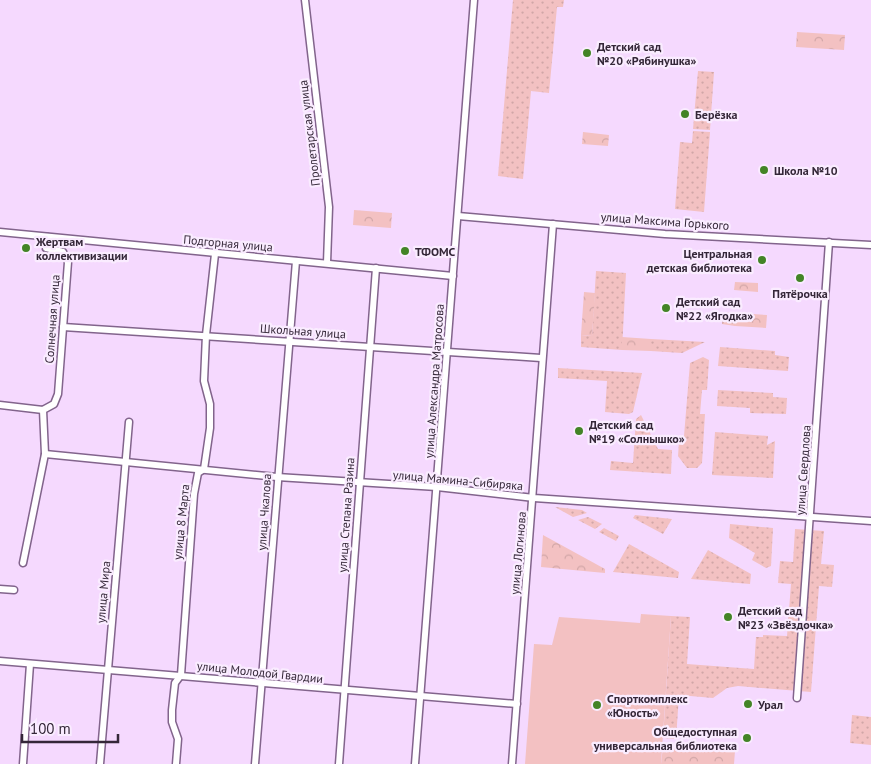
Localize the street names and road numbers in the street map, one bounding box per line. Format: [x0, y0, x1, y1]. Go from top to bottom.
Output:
street label: Пролетарская улица [295, 79, 323, 187]
street label: улица Максима Горького [600, 209, 730, 233]
street label: Подгорная улица [183, 232, 273, 254]
street label: Солнечная улица [41, 274, 63, 364]
street label: улица Александра Матросова [421, 303, 447, 459]
street label: Школьная улица [260, 321, 346, 341]
street label: улица Свердлова [792, 424, 814, 516]
street label: улица Степана Разина [335, 457, 357, 573]
street label: улица Мамина-Сибиряка [392, 467, 524, 493]
street label: улица Чкалова [254, 473, 274, 551]
street label: улица 8 Марта [170, 483, 192, 561]
street label: улица Логинова [507, 511, 529, 595]
street label: улица Мира [93, 560, 113, 624]
street label: улица Молодой Гвардии [196, 658, 324, 686]

